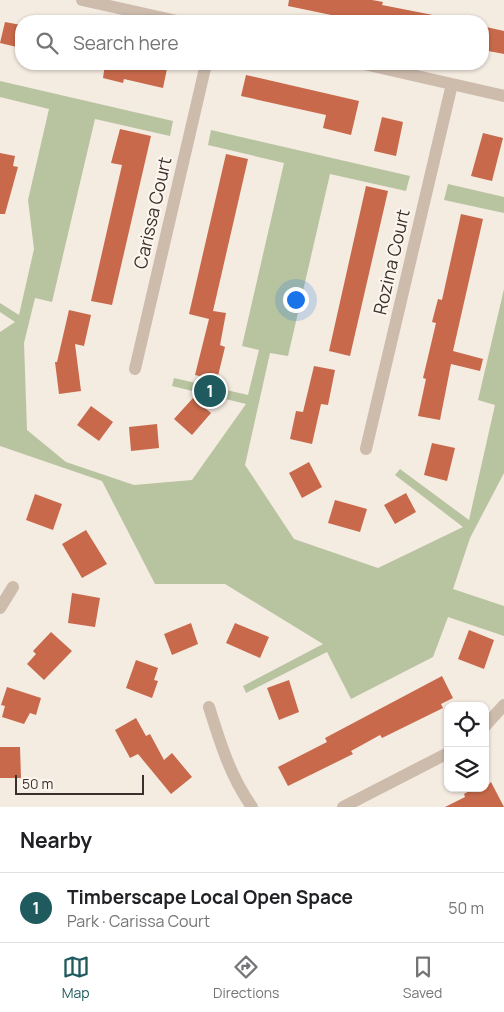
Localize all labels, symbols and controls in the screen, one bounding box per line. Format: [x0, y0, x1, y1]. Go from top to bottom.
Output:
search box [15, 15, 489, 70]
icon: search [33, 29, 61, 57]
text: Search here [73, 30, 179, 56]
street label: Carissa Court [128, 155, 177, 271]
street label: Rozina Court [367, 207, 415, 317]
your location [283, 287, 309, 313]
pin: 1 [194, 372, 226, 410]
map controls [444, 702, 489, 792]
button: locate [444, 702, 489, 747]
button: layers [444, 747, 489, 792]
scale bar [15, 772, 144, 795]
text: 50 m [22, 774, 53, 793]
text: Nearby [20, 826, 92, 854]
text: Timberscape Local Open Space [67, 884, 353, 910]
text: 1 [32, 897, 40, 919]
text: 50 m [448, 897, 484, 919]
text: Park · Carissa Court [67, 910, 210, 932]
tab: Map [62, 953, 90, 1002]
tab: Directions [213, 953, 279, 1002]
tab: Saved [403, 953, 442, 1002]

